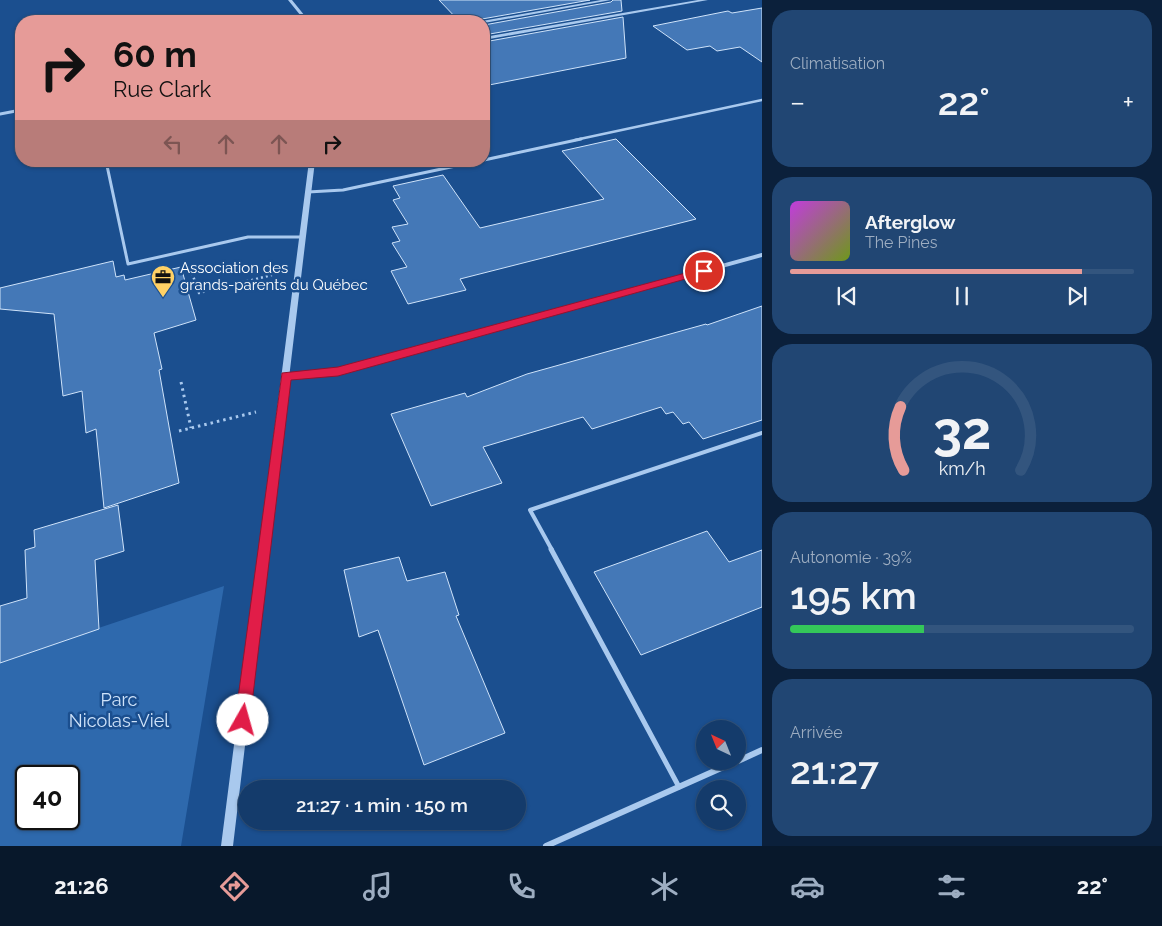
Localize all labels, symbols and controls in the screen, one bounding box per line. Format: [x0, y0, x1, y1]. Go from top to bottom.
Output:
text: 60 m [113, 34, 197, 75]
icon: right [30, 35, 95, 100]
text: Climatisation [790, 54, 885, 73]
text: Rue Clark [113, 76, 211, 102]
text: 22° [938, 79, 990, 124]
text: − [790, 86, 805, 119]
text: + [1122, 86, 1134, 119]
icon: left [159, 130, 187, 158]
icon: ahead [212, 130, 240, 158]
icon: ahead [265, 130, 293, 158]
icon: right [318, 130, 346, 158]
text: Afterglow [865, 211, 955, 233]
text: The Pines [865, 233, 937, 252]
pin [683, 250, 725, 292]
icon: arrive [690, 257, 718, 285]
place label: Association des grands-parents du Québec [180, 259, 368, 294]
office icon: Association des grands-parents du Québec [150, 264, 176, 298]
icon: previous [833, 282, 861, 310]
icon: pause [948, 282, 976, 310]
icon: next [1063, 282, 1091, 310]
text: 32 [933, 400, 991, 461]
text: km/h [938, 458, 986, 479]
text: Autonomie · 39% [790, 548, 912, 567]
text: 195 km [790, 573, 917, 618]
park label: Parc Nicolas-Viel [69, 689, 169, 731]
position arrow [216, 693, 268, 745]
north arrow [696, 720, 746, 770]
map controls [696, 720, 746, 830]
text: Arrivée [790, 723, 843, 742]
text: 21:27 [790, 748, 879, 793]
speed limit sign: 40 [15, 765, 80, 830]
button: search [696, 780, 746, 830]
text: 21:27 · 1 min · 150 m [296, 794, 468, 816]
icon: directions [217, 869, 252, 904]
icon: music [360, 869, 395, 904]
icon: phone [504, 869, 539, 904]
icon: climate [647, 869, 682, 904]
icon: car [790, 869, 825, 904]
icon: filters [934, 869, 969, 904]
text: 21:26 [54, 873, 109, 899]
text: 22° [1077, 873, 1108, 899]

